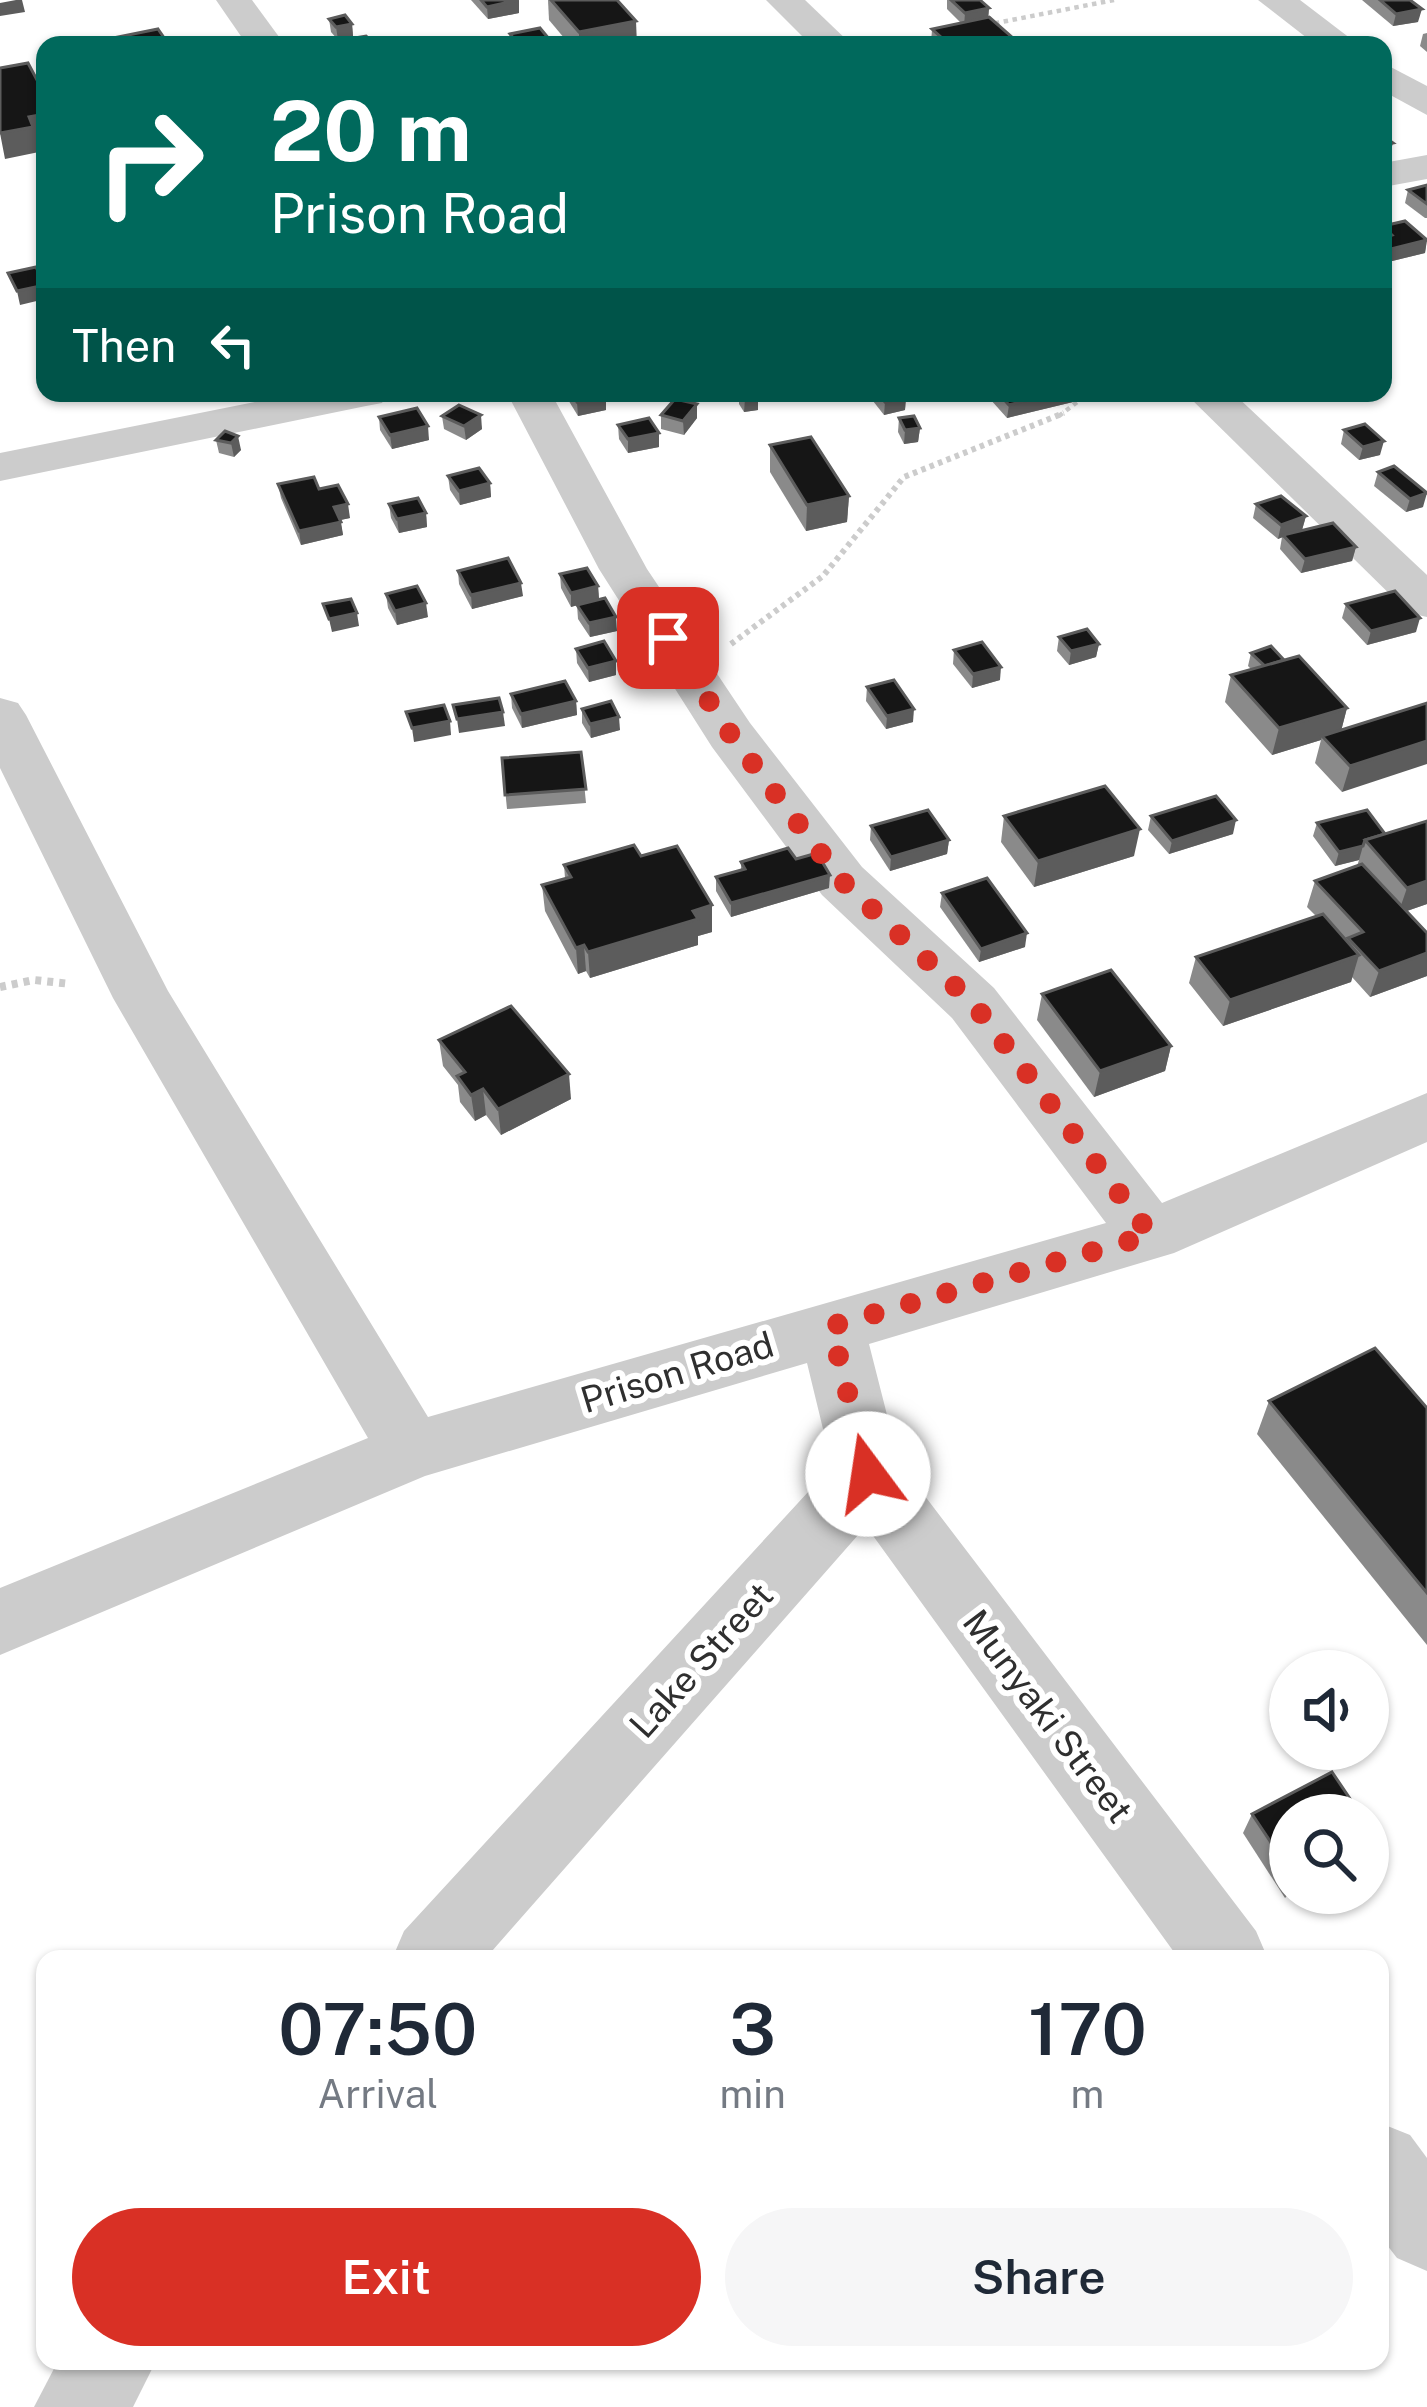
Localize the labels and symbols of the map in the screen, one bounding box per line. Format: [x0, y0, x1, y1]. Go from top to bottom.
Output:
pin [617, 587, 719, 689]
street label: Prison Road [576, 1323, 778, 1421]
position arrow [805, 1411, 931, 1537]
street label: Lake Street [621, 1574, 781, 1746]
street label: Munyaki Street [955, 1602, 1141, 1830]

